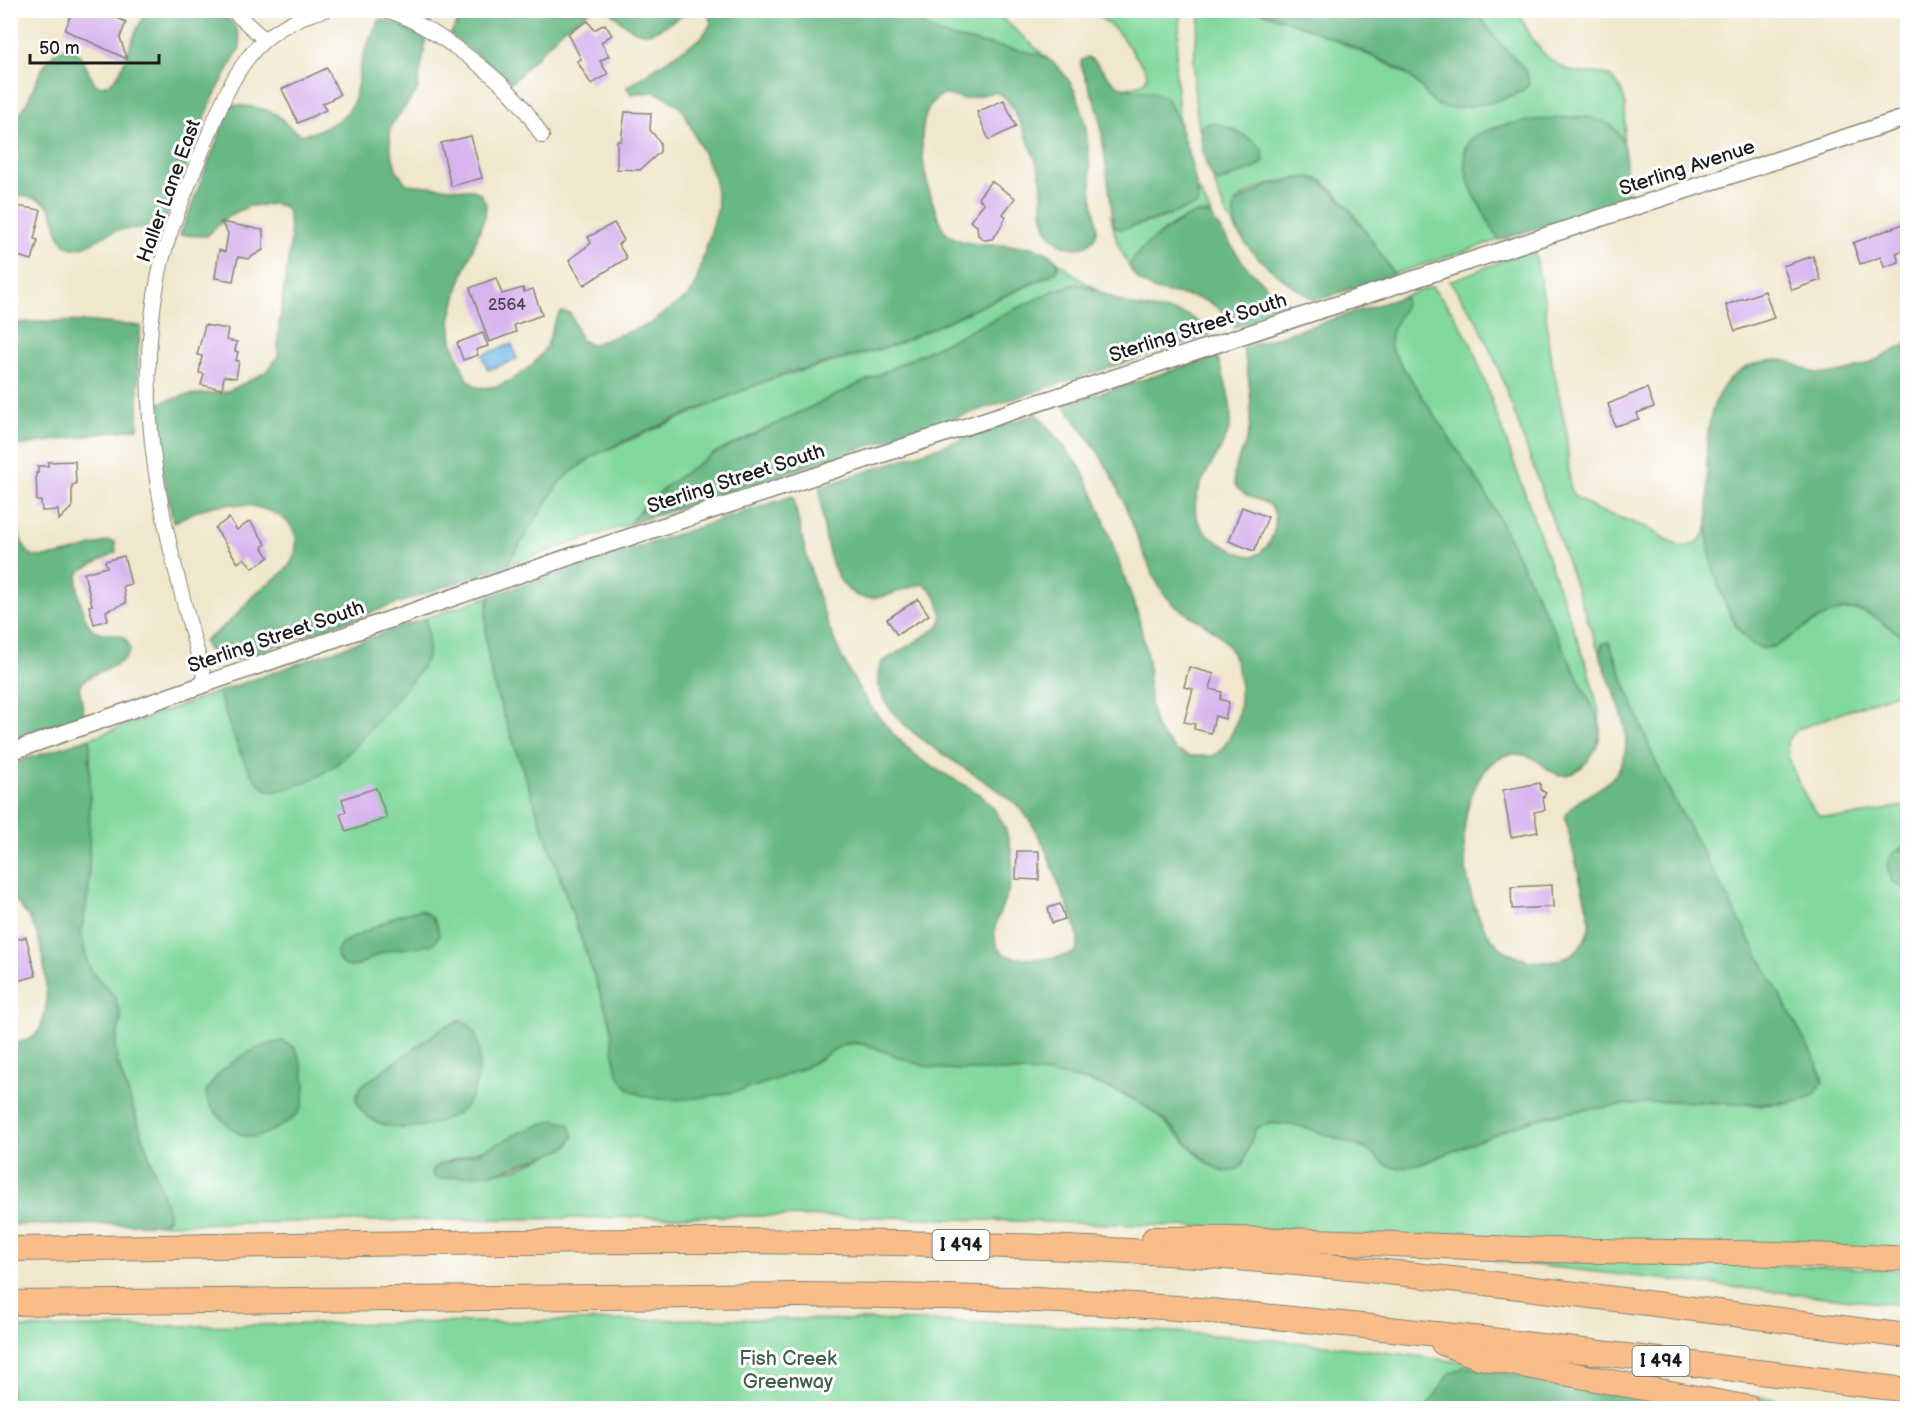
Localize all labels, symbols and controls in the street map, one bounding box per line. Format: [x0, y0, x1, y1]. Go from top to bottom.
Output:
scale bar [30, 27, 159, 65]
text: 50 m [39, 38, 80, 59]
street label: Haller Lane East [132, 116, 206, 266]
street label: Sterling Avenue [1616, 135, 1758, 201]
street label: Sterling Street South [1106, 288, 1290, 368]
house number: 2564 [488, 296, 526, 315]
street label: Sterling Street South [644, 439, 828, 519]
street label: Sterling Street South [185, 596, 367, 678]
road number: I 494 [932, 1230, 990, 1260]
road number: I 494 [1632, 1346, 1690, 1376]
park label: Fish Creek Greenway [739, 1347, 837, 1394]

